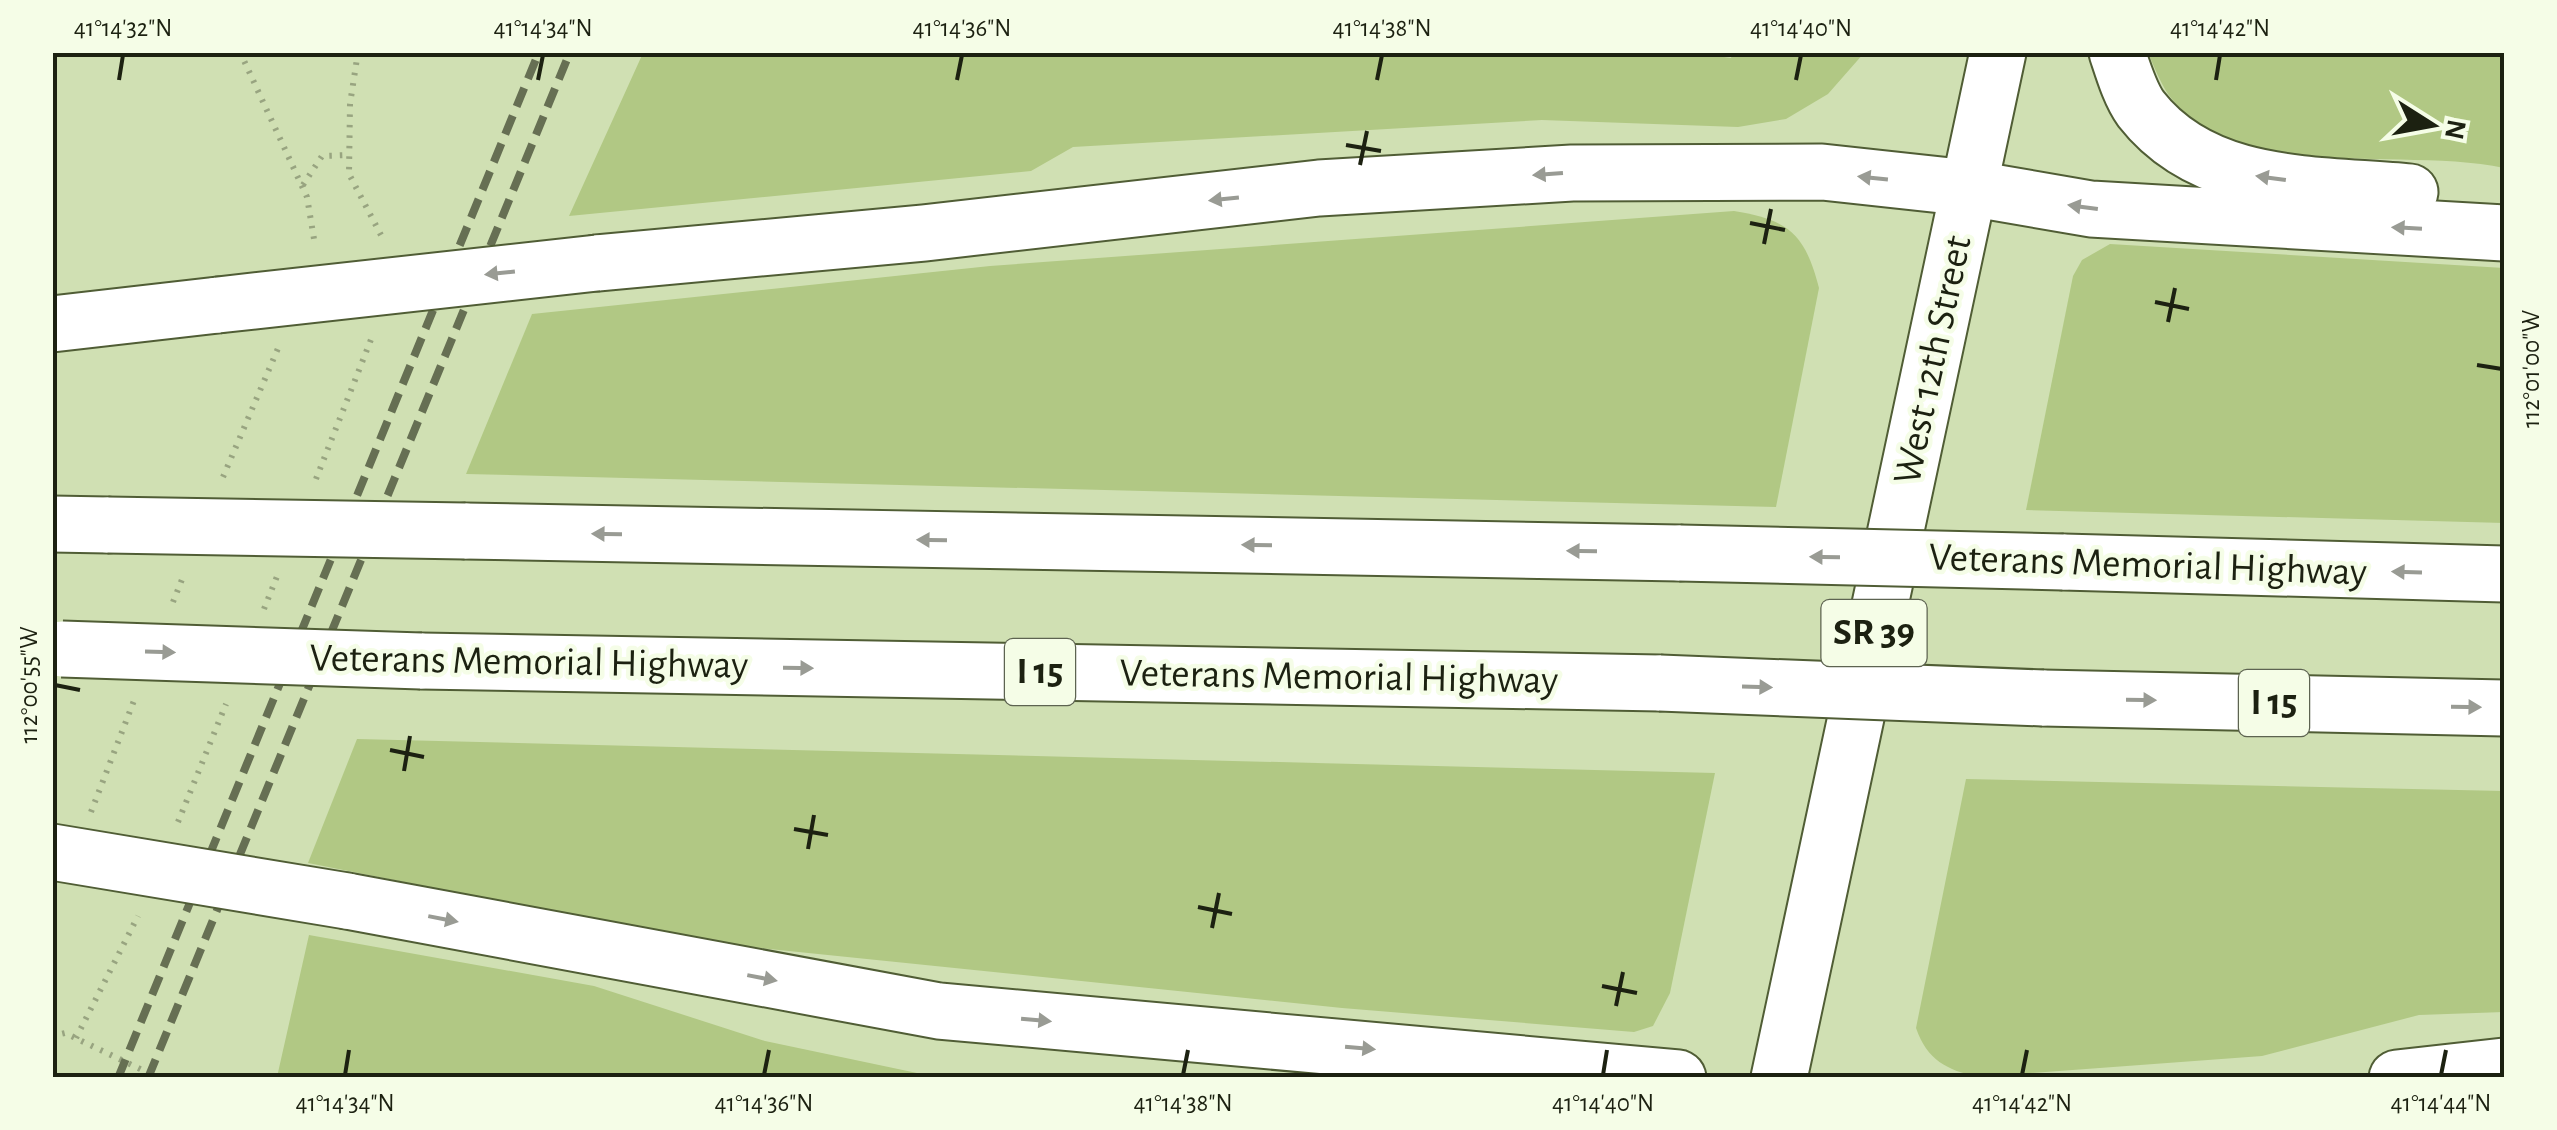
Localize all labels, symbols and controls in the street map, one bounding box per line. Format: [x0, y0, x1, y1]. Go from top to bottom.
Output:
text: 41°14'32"N [74, 16, 172, 41]
text: 41°14'34"N [493, 16, 593, 41]
text: 41°14'36"N [913, 16, 1011, 41]
text: 41°14'38"N [1333, 16, 1431, 41]
text: 41°14'40"N [1750, 16, 1852, 41]
text: 41°14'42"N [2170, 16, 2270, 41]
north arrow [2382, 75, 2482, 175]
text: N [2439, 117, 2470, 142]
one-way arrow [1531, 166, 1563, 182]
one-way arrow [1856, 170, 1888, 186]
one-way arrow [2255, 170, 2286, 186]
one-way arrow [1208, 191, 1239, 207]
one-way arrow [2067, 199, 2098, 215]
one-way arrow [2391, 220, 2423, 236]
street label: West 12th Street [1887, 232, 1979, 488]
one-way arrow [484, 266, 515, 282]
text: 112°01'00"W [2519, 309, 2544, 428]
one-way arrow [591, 525, 623, 541]
one-way arrow [916, 531, 948, 547]
one-way arrow [1241, 537, 1273, 553]
street label: Veterans Memorial Highway [1928, 537, 2368, 593]
one-way arrow [1566, 543, 1598, 559]
one-way arrow [1809, 548, 1841, 564]
one-way arrow [2391, 563, 2423, 579]
road number: SR 39 [1822, 600, 1926, 666]
text: 112°00'55"W [17, 626, 42, 744]
street label: Veterans Memorial Highway [309, 638, 749, 686]
road number: I 15 [1005, 639, 1075, 705]
one-way arrow [144, 644, 176, 660]
street label: Veterans Memorial Highway [1119, 653, 1559, 701]
one-way arrow [783, 660, 815, 676]
road number: I 15 [2239, 670, 2309, 736]
one-way arrow [1742, 679, 1774, 695]
one-way arrow [2125, 692, 2157, 708]
one-way arrow [2450, 699, 2482, 715]
one-way arrow [427, 912, 459, 927]
one-way arrow [747, 971, 778, 987]
one-way arrow [1021, 1012, 1053, 1028]
one-way arrow [1345, 1040, 1376, 1056]
text: 41°14'34"N [295, 1091, 395, 1116]
text: 41°14'36"N [715, 1091, 813, 1116]
text: 41°14'38"N [1134, 1091, 1232, 1116]
text: 41°14'40"N [1552, 1091, 1654, 1116]
text: 41°14'42"N [1972, 1091, 2072, 1116]
text: 41°14'44"N [2391, 1091, 2491, 1116]

